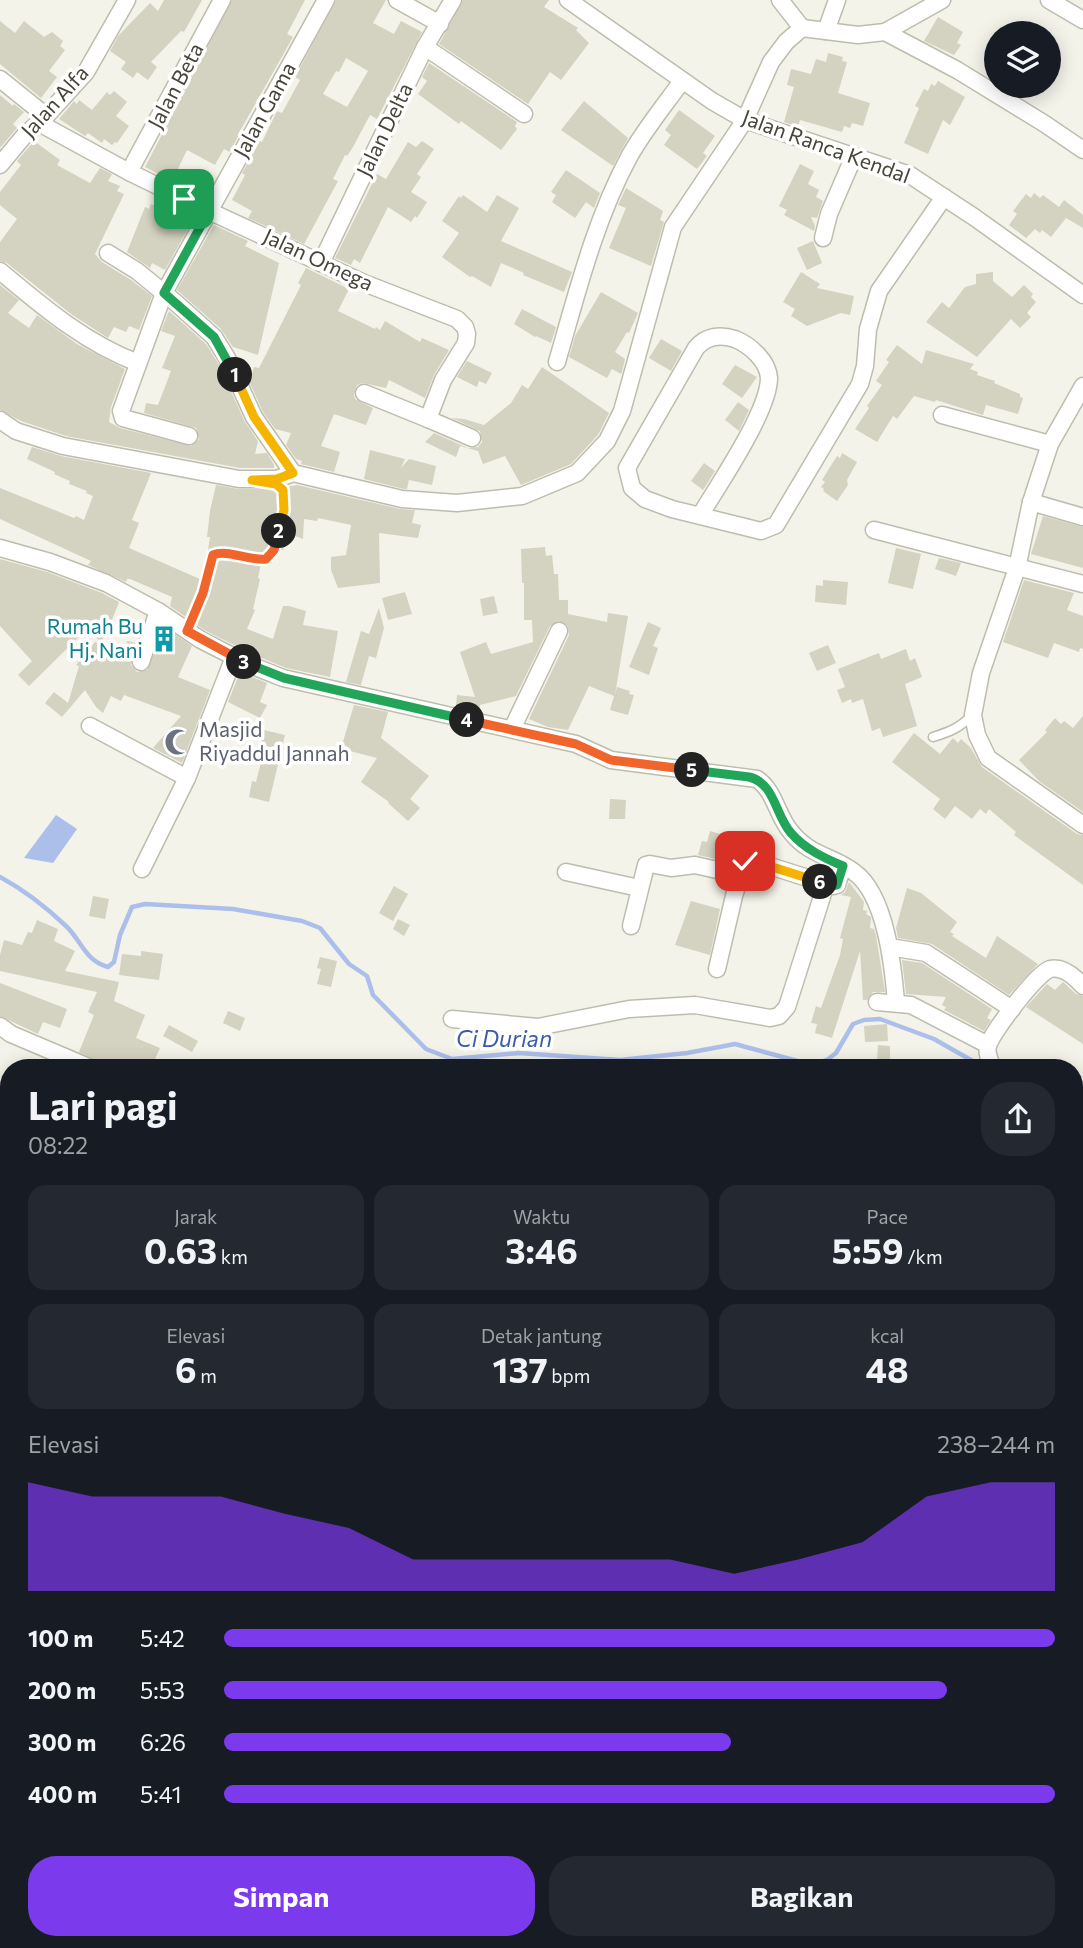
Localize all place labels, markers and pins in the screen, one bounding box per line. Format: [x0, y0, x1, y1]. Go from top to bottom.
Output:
pin [154, 169, 214, 229]
pin: 1 [218, 358, 252, 392]
pin: 2 [262, 514, 296, 548]
place label: Rumah Bu Hj. Nani [47, 613, 143, 662]
building icon: Rumah Bu Hj. Nani [149, 624, 179, 654]
pin: 3 [226, 644, 262, 680]
pin: 4 [449, 702, 484, 738]
place label: Masjid Riyaddul Jannah [199, 716, 350, 765]
mosque icon: Masjid Riyaddul Jannah [163, 727, 193, 757]
pin: 5 [674, 752, 710, 788]
pin [715, 831, 775, 891]
pin: 6 [802, 864, 838, 900]

